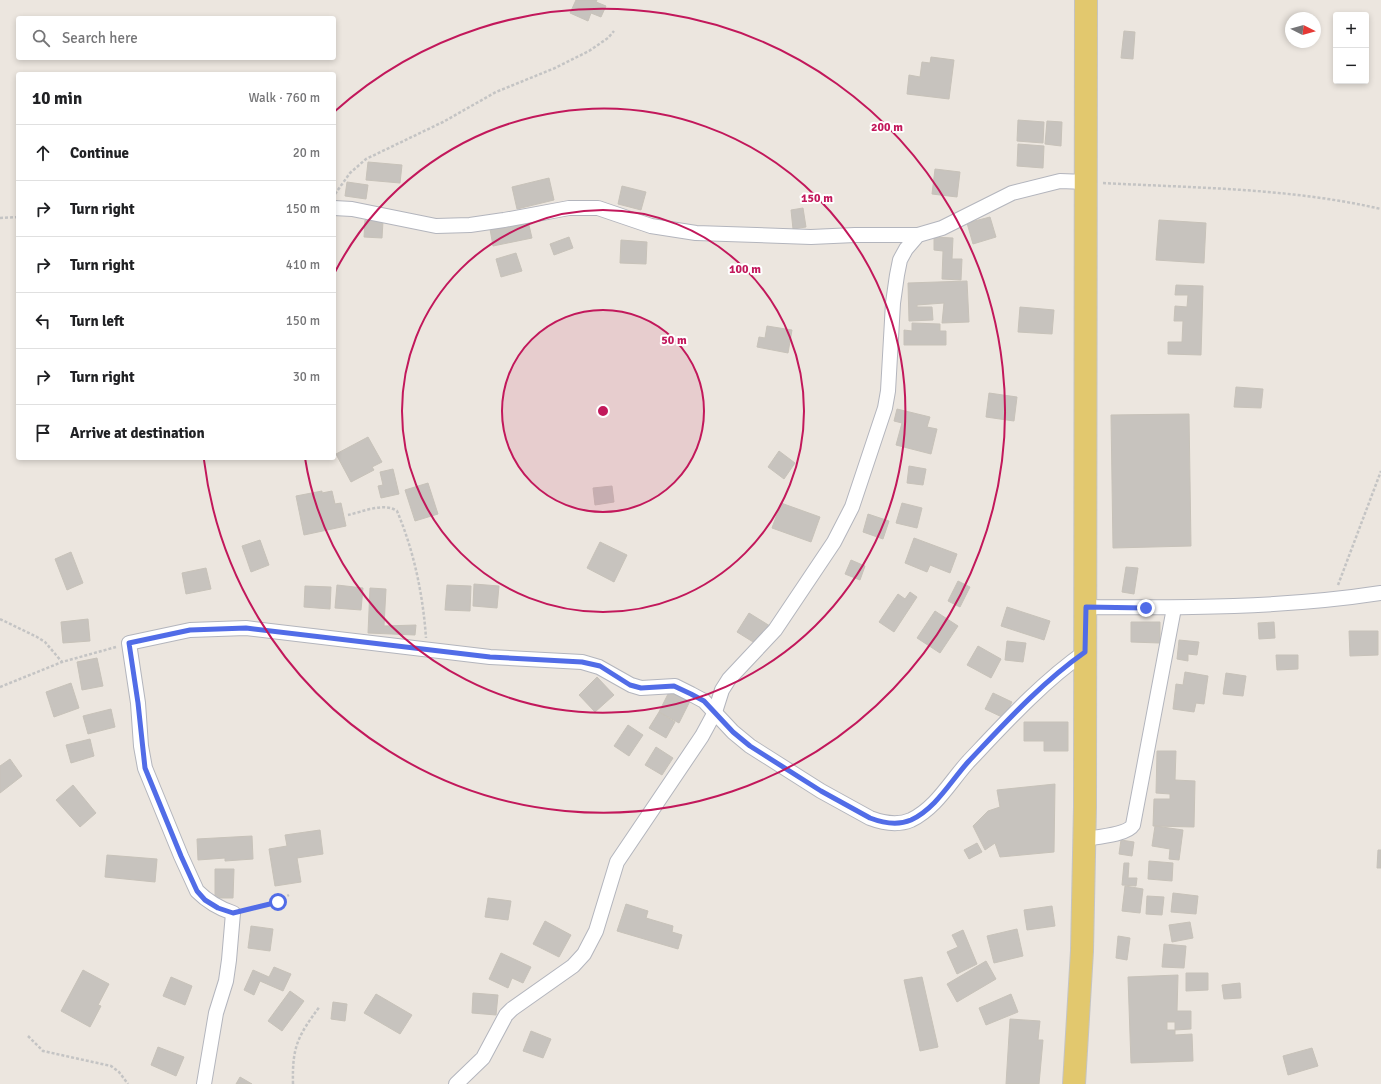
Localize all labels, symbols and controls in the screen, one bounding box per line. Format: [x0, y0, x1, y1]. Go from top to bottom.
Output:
north arrow [1285, 12, 1321, 48]
map controls [1333, 12, 1369, 84]
button: + [1333, 12, 1369, 48]
search box [16, 16, 336, 60]
icon: search [30, 27, 52, 49]
text: Search here [62, 29, 138, 47]
button: − [1333, 48, 1369, 84]
text: 10 min [32, 88, 82, 109]
text: Walk · 760 m [249, 90, 320, 106]
text: 200 m [871, 120, 903, 135]
icon: ahead [32, 142, 54, 164]
text: Continue [70, 144, 129, 162]
text: 20 m [293, 145, 320, 161]
text: 150 m [801, 191, 833, 206]
icon: right [32, 198, 54, 220]
text: Turn right [70, 200, 135, 218]
text: 150 m [286, 201, 320, 217]
icon: right [32, 254, 54, 276]
text: Turn right [70, 256, 135, 274]
text: 410 m [286, 257, 320, 273]
text: 100 m [729, 262, 761, 277]
icon: left [32, 310, 54, 332]
text: Turn left [70, 312, 124, 330]
text: 150 m [286, 313, 320, 329]
text: 50 m [661, 333, 687, 348]
icon: right [32, 366, 54, 388]
text: Turn right [70, 368, 135, 386]
text: 30 m [293, 369, 320, 385]
centre of rings [596, 404, 610, 418]
icon: arrive [32, 422, 54, 444]
text: Arrive at destination [70, 424, 205, 442]
route end [1137, 599, 1155, 617]
route start [269, 893, 287, 911]

